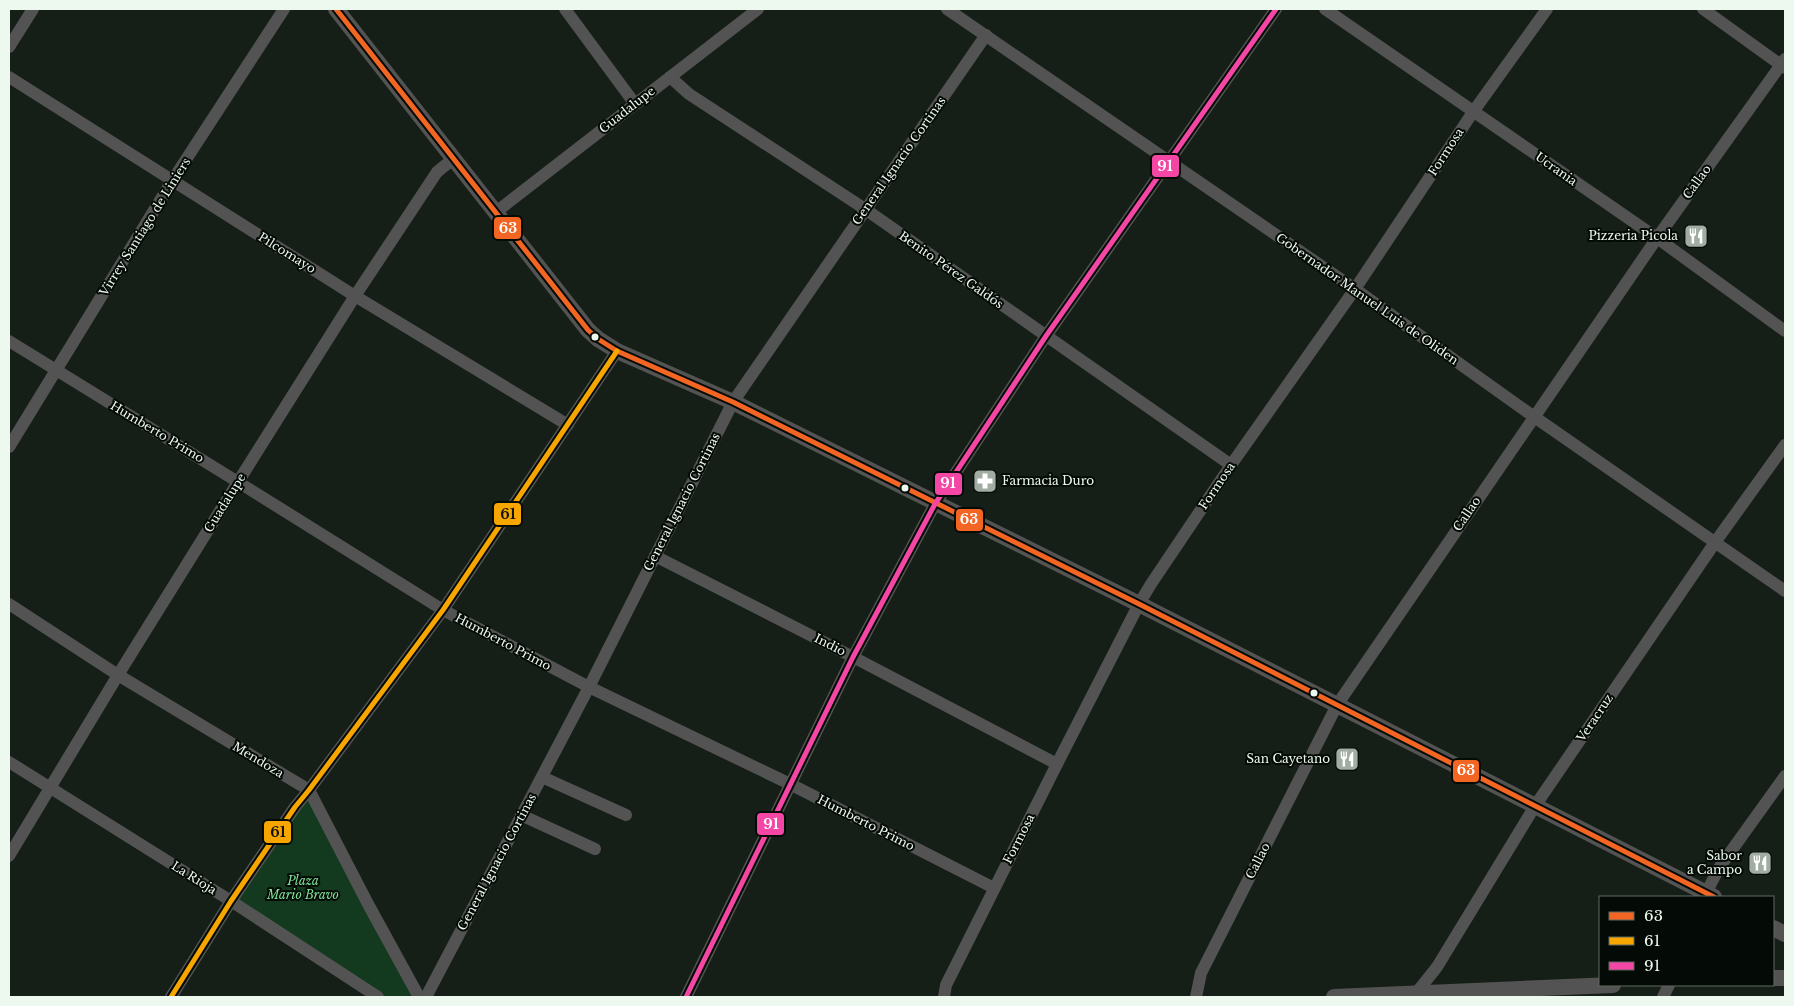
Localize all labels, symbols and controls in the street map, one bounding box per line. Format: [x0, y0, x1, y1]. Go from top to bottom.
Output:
street label: Guadalupe [596, 83, 658, 136]
street label: General Ignacio Cortinas [849, 94, 949, 228]
street label: Formosa [1425, 125, 1467, 178]
street label: Ucrania [1532, 149, 1580, 189]
line badge: 91 [1151, 154, 1180, 178]
street label: Virrey Santiago de Liniers [95, 155, 193, 299]
text: 91 [1157, 157, 1173, 175]
street label: Callao [1679, 162, 1714, 202]
line badge: 63 [493, 216, 522, 240]
text: 63 [499, 219, 517, 237]
restaurant icon: Pizzeria Picola [1683, 223, 1709, 249]
street label: Benito Pérez Galdós [896, 228, 1006, 311]
place label: Pizzeria Picola [1588, 228, 1678, 243]
street label: Pilcomayo [256, 229, 319, 276]
street label: Gobernador Manuel Luis de Oliden [1273, 230, 1461, 368]
unlabelled marker [590, 332, 600, 342]
street label: Humberto Primo [108, 398, 207, 466]
street label: General Ignacio Cortinas [640, 430, 723, 573]
street label: Formosa [1195, 459, 1238, 512]
pharmacy icon: Farmacia Duro [972, 468, 998, 494]
street label: Guadalupe [201, 470, 249, 535]
line badge: 91 [934, 472, 963, 496]
place label: Farmacia Duro [1002, 473, 1094, 488]
text: 91 [940, 474, 956, 492]
unlabelled marker [900, 483, 910, 493]
street label: Callao [1450, 493, 1484, 534]
line badge: 61 [493, 502, 522, 526]
text: 61 [500, 505, 516, 523]
line badge: 63 [955, 508, 984, 532]
text: 63 [960, 510, 978, 528]
street label: Humberto Primo [453, 610, 554, 673]
street label: Indio [812, 630, 849, 659]
unlabelled marker [1309, 688, 1319, 698]
street label: Veracruz [1573, 691, 1616, 745]
street label: Mendoza [230, 738, 287, 781]
restaurant icon: San Cayetano [1334, 746, 1360, 772]
place label: San Cayetano [1246, 751, 1330, 766]
line badge: 63 [1452, 759, 1480, 783]
text: 63 [1457, 761, 1475, 779]
street label: General Ignacio Cortinas [454, 791, 539, 933]
street label: Humberto Primo [815, 792, 917, 854]
street label: Formosa [1000, 811, 1038, 866]
line badge: 91 [756, 812, 785, 836]
text: 91 [763, 815, 779, 833]
line badge: 61 [263, 820, 292, 844]
text: 61 [270, 823, 286, 841]
street label: Callao [1242, 840, 1273, 881]
place label: Sabor a Campo [1687, 848, 1742, 877]
restaurant icon: Sabor a Campo [1747, 850, 1773, 876]
street label: La Rioja [169, 858, 220, 897]
park label: Plaza Mario Bravo [266, 873, 339, 902]
legend [1599, 896, 1774, 986]
text: 63 [1644, 906, 1663, 925]
text: 61 [1644, 931, 1660, 950]
text: 91 [1644, 956, 1660, 975]

